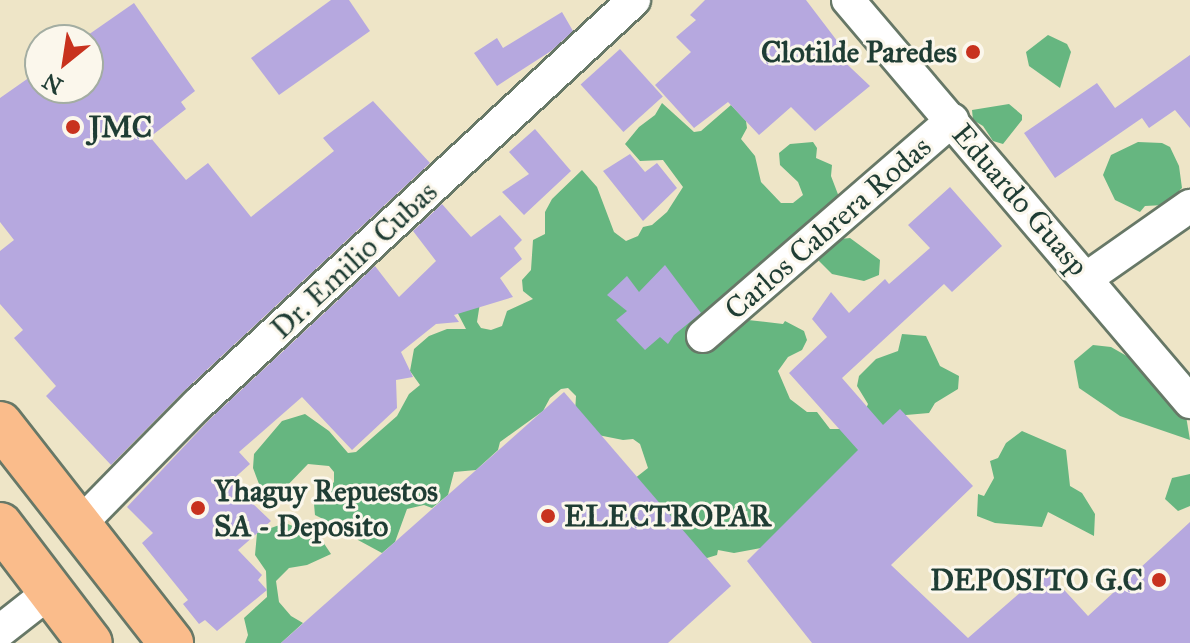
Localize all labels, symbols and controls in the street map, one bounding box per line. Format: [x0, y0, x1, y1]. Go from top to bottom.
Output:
north arrow [24, 24, 104, 104]
place label: Clotilde Paredes [761, 34, 957, 70]
marker: Clotilde Paredes [964, 43, 982, 61]
text: N [38, 67, 68, 100]
place label: JMC [89, 109, 152, 145]
street label: Eduardo Guasp [944, 117, 1096, 283]
marker: JMC [64, 118, 82, 136]
street label: Carlos Cabrera Rodas [718, 129, 938, 327]
street label: Dr. Emilio Cubas [263, 174, 445, 346]
place label: Yhaguy Repuestos SA - Deposito [214, 473, 438, 544]
place label: ELECTROPAR [564, 498, 771, 534]
marker: Yhaguy Repuestos SA - Deposito [189, 499, 207, 517]
marker: ELECTROPAR [539, 507, 557, 525]
place label: DEPOSITO G.C [930, 562, 1143, 598]
marker: DEPOSITO G.C [1150, 571, 1168, 589]

